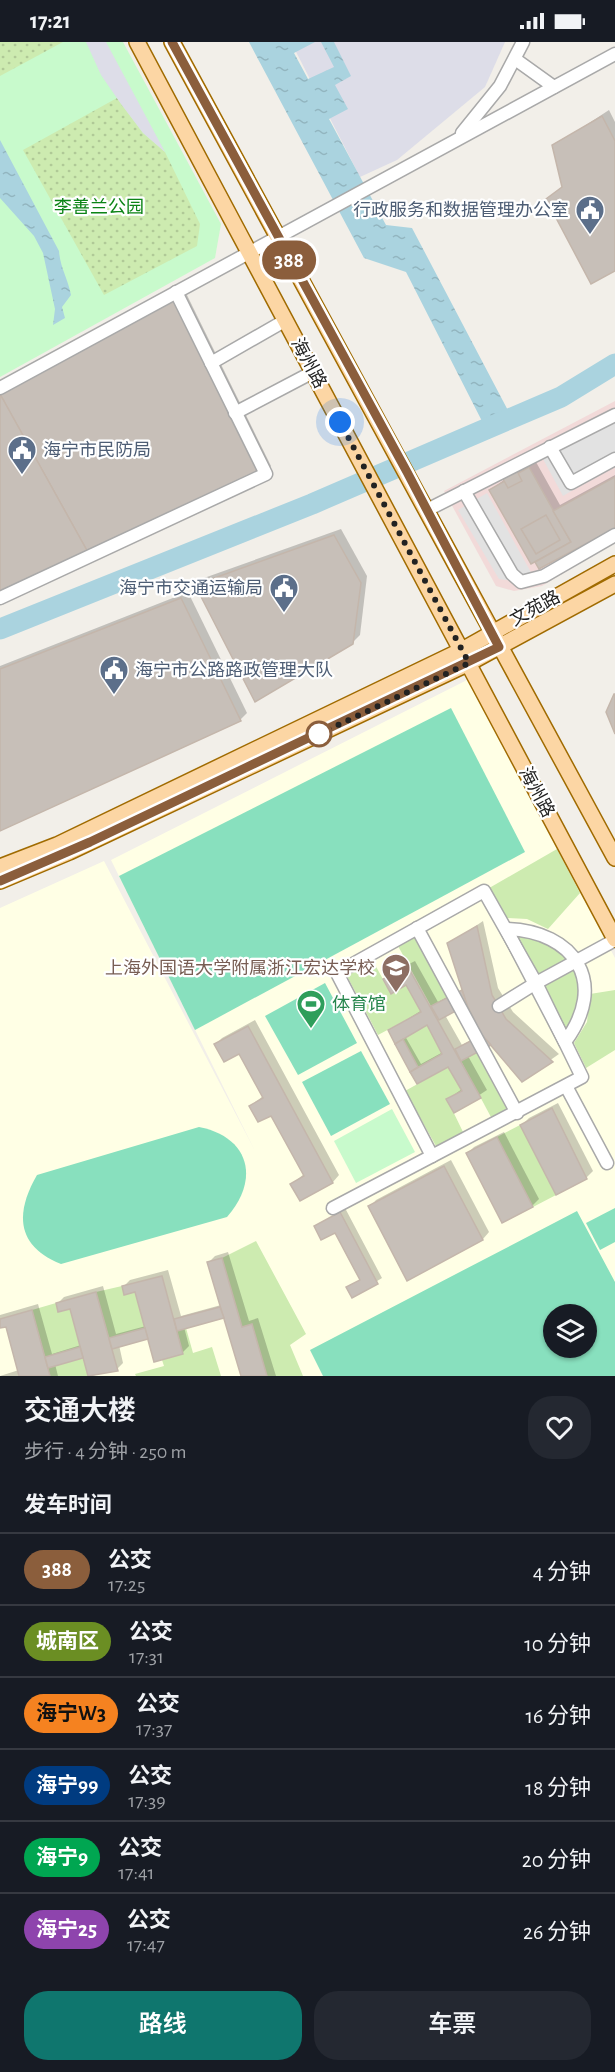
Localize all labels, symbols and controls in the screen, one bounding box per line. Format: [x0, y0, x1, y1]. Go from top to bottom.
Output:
text: 17:21 [30, 10, 71, 32]
public building icon: 行政服务和数据管理办公室 [574, 194, 606, 236]
park label: 李善兰公园 [54, 197, 144, 217]
place label: 行政服务和数据管理办公室 [353, 200, 569, 220]
line badge: 388 [254, 240, 324, 280]
text: 388 [274, 250, 304, 271]
street label: 海州路 [287, 334, 331, 392]
your location [325, 407, 355, 437]
public building icon: 海宁市民防局 [6, 434, 38, 476]
place label: 海宁市民防局 [43, 440, 151, 460]
public building icon: 海宁市交通运输局 [268, 572, 300, 614]
place label: 海宁市交通运输局 [119, 578, 263, 598]
street label: 文苑路 [507, 586, 563, 630]
public building icon: 海宁市公路路政管理大队 [98, 654, 130, 696]
place label: 海宁市公路路政管理大队 [135, 660, 333, 680]
unlabelled marker [306, 721, 332, 747]
street label: 海州路 [515, 763, 559, 821]
school or university icon: 上海外国语大学附属浙江宏达学校 [380, 952, 412, 994]
place label: 上海外国语大学附属浙江宏达学校 [105, 958, 375, 978]
sports icon: 体育馆 [295, 988, 327, 1030]
place label: 体育馆 [332, 994, 386, 1014]
map controls [543, 1304, 597, 1358]
button: layers [543, 1304, 597, 1358]
button: heart [528, 1396, 591, 1459]
text: 交通大楼 [24, 1398, 136, 1426]
text: 步行 · 4 分钟 · 250 m [24, 1442, 187, 1462]
text: 发车时间 [24, 1494, 112, 1516]
text: 公交 [108, 1549, 152, 1571]
text: 388 [42, 1559, 72, 1580]
text: 4 分钟 [533, 1561, 591, 1583]
text: 17:25 [108, 1575, 145, 1595]
text: 公交 [129, 1621, 173, 1643]
text: 城南区 [36, 1631, 99, 1652]
text: 10 分钟 [524, 1633, 591, 1655]
text: 17:31 [129, 1647, 164, 1667]
text: 公交 [136, 1693, 180, 1715]
text: 海宁W3 [36, 1703, 106, 1724]
text: 16 分钟 [525, 1705, 591, 1727]
text: 17:37 [136, 1719, 172, 1739]
text: 公交 [128, 1765, 172, 1787]
text: 海宁99 [36, 1775, 98, 1796]
text: 18 分钟 [525, 1777, 591, 1799]
text: 17:39 [128, 1791, 166, 1811]
text: 公交 [118, 1837, 162, 1859]
text: 海宁9 [36, 1847, 88, 1868]
text: 20 分钟 [522, 1849, 591, 1871]
text: 17:41 [118, 1863, 154, 1883]
text: 公交 [127, 1909, 171, 1931]
text: 海宁25 [36, 1919, 97, 1940]
text: 26 分钟 [523, 1921, 591, 1943]
text: 17:47 [127, 1935, 165, 1955]
button: 路线 [24, 1991, 302, 2060]
button: 车票 [314, 1991, 591, 2060]

